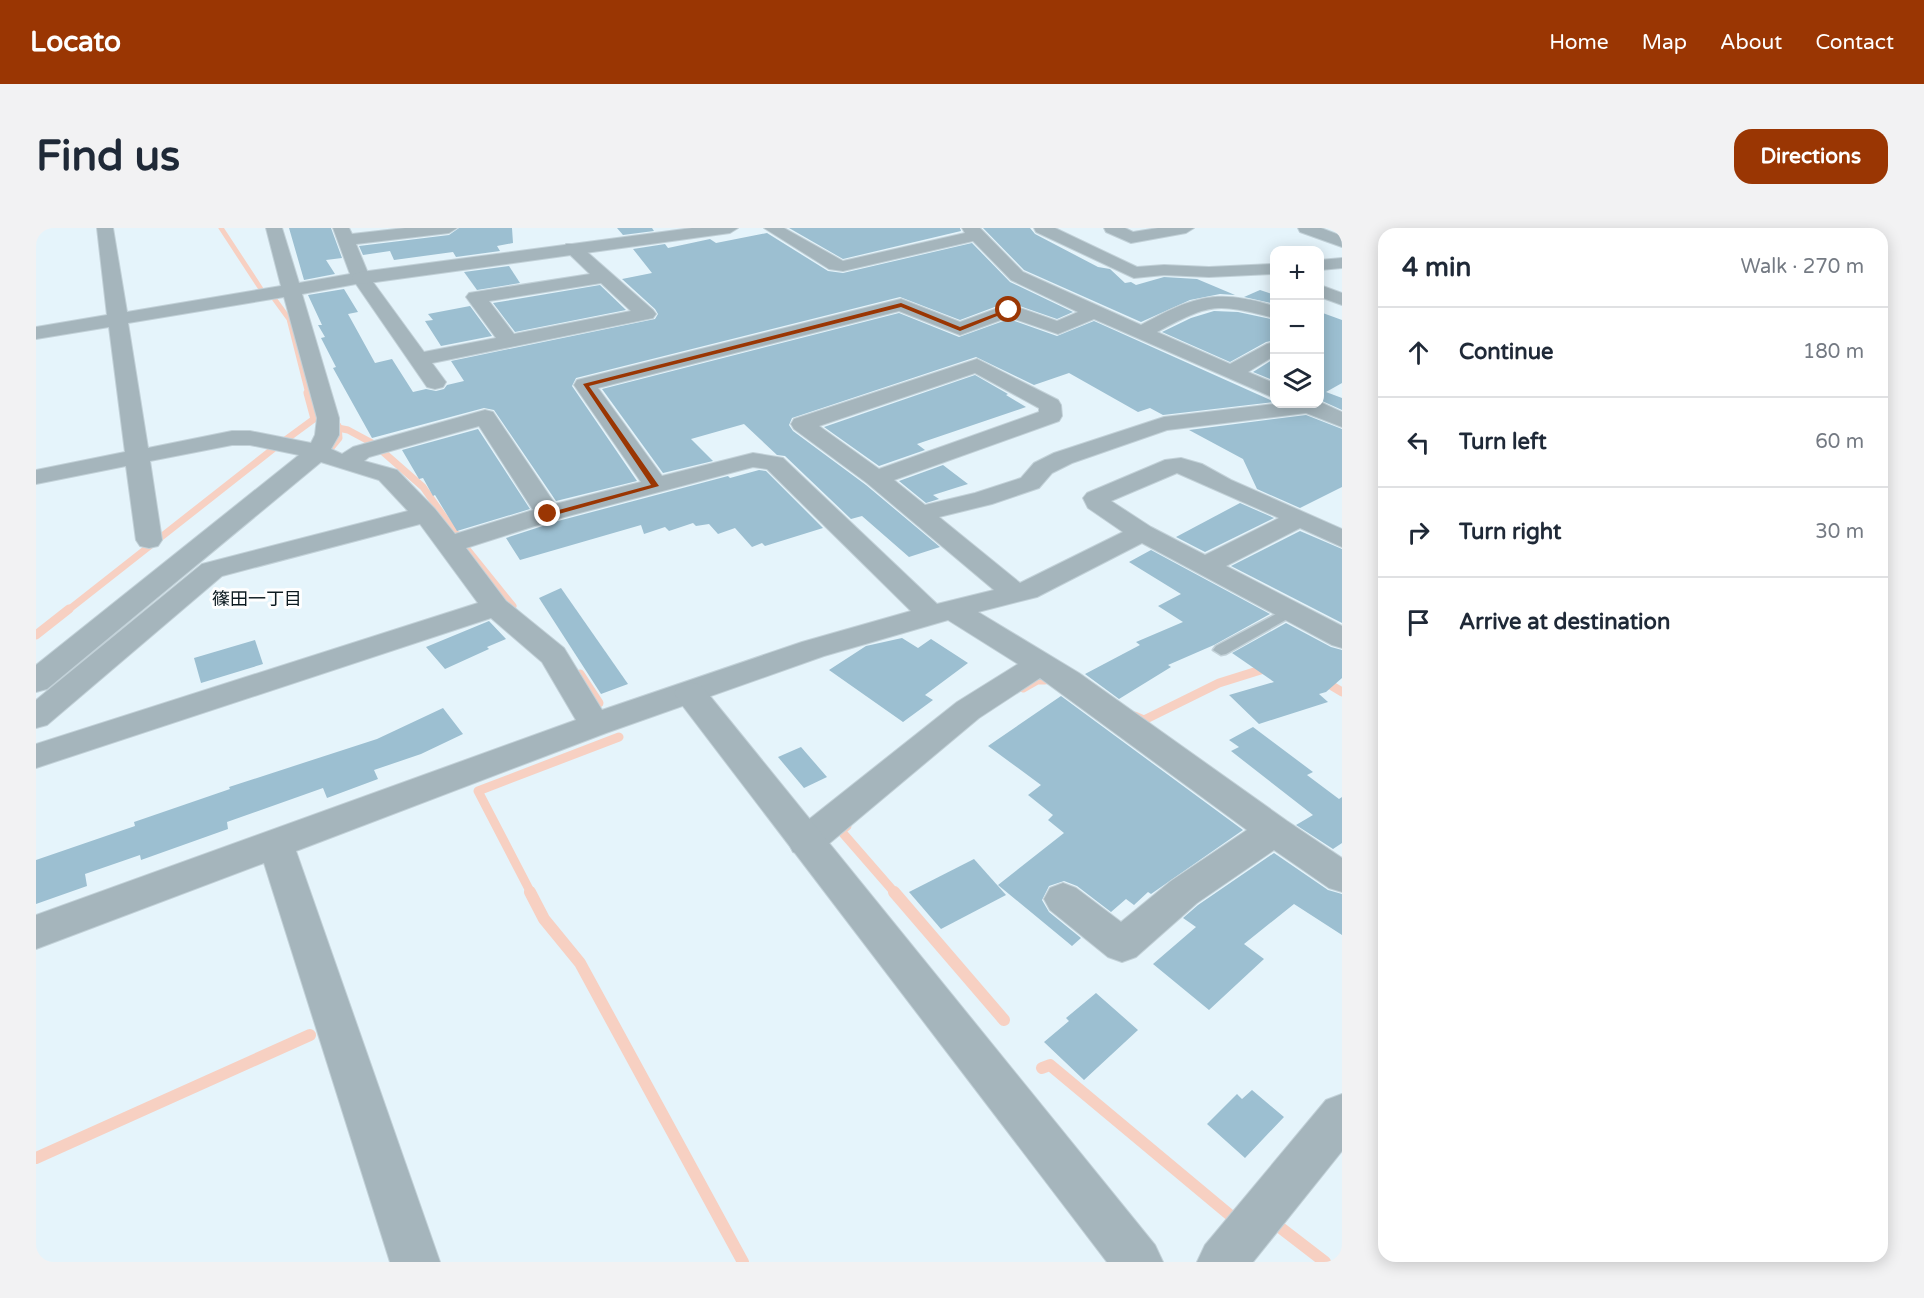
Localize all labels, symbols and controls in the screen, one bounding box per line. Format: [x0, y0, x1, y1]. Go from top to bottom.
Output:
text: Locato [30, 25, 121, 59]
text: Home [1549, 30, 1609, 55]
text: Map [1642, 30, 1687, 55]
text: About [1720, 30, 1782, 55]
text: Contact [1815, 30, 1894, 55]
button: Directions [1734, 129, 1888, 184]
text: Find us [36, 131, 180, 182]
map controls [1270, 246, 1324, 408]
button: + [1270, 246, 1324, 300]
text: 4 min [1402, 252, 1471, 283]
text: Walk · 270 m [1741, 255, 1864, 279]
route start [995, 296, 1021, 322]
button: − [1270, 300, 1324, 354]
icon: ahead [1402, 336, 1435, 369]
text: Continue [1459, 339, 1554, 365]
text: 180 m [1803, 340, 1864, 364]
button: layers [1270, 354, 1324, 408]
icon: left [1402, 426, 1435, 459]
text: Turn left [1459, 429, 1547, 455]
text: 60 m [1815, 430, 1864, 454]
route end [534, 500, 560, 526]
icon: right [1402, 516, 1435, 549]
text: Turn right [1459, 519, 1561, 545]
text: 30 m [1815, 520, 1864, 544]
district label: 篠田一丁目 [212, 588, 302, 610]
icon: arrive [1402, 606, 1435, 639]
text: Arrive at destination [1459, 609, 1670, 635]

